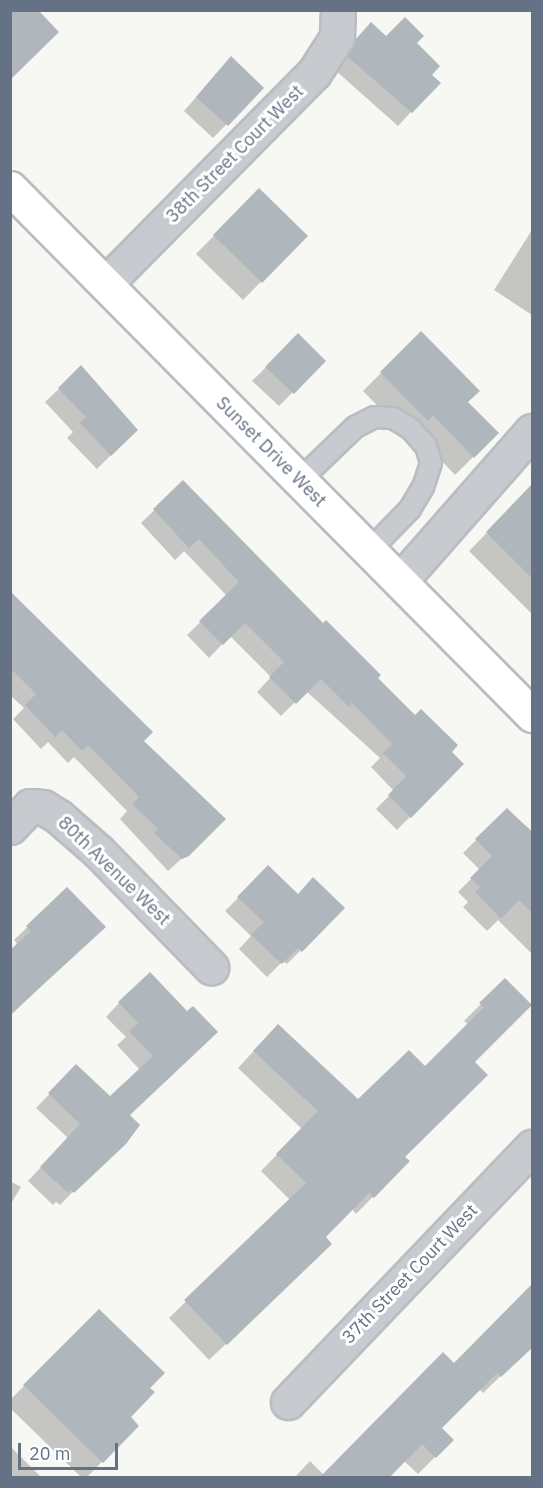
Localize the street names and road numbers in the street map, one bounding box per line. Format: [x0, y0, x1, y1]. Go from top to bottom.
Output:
street label: 38th Street Court West [162, 81, 308, 227]
street label: Sunset Drive West [211, 392, 331, 512]
street label: 80th Avenue West [54, 812, 174, 930]
street label: 37th Street Court West [338, 1200, 482, 1348]

